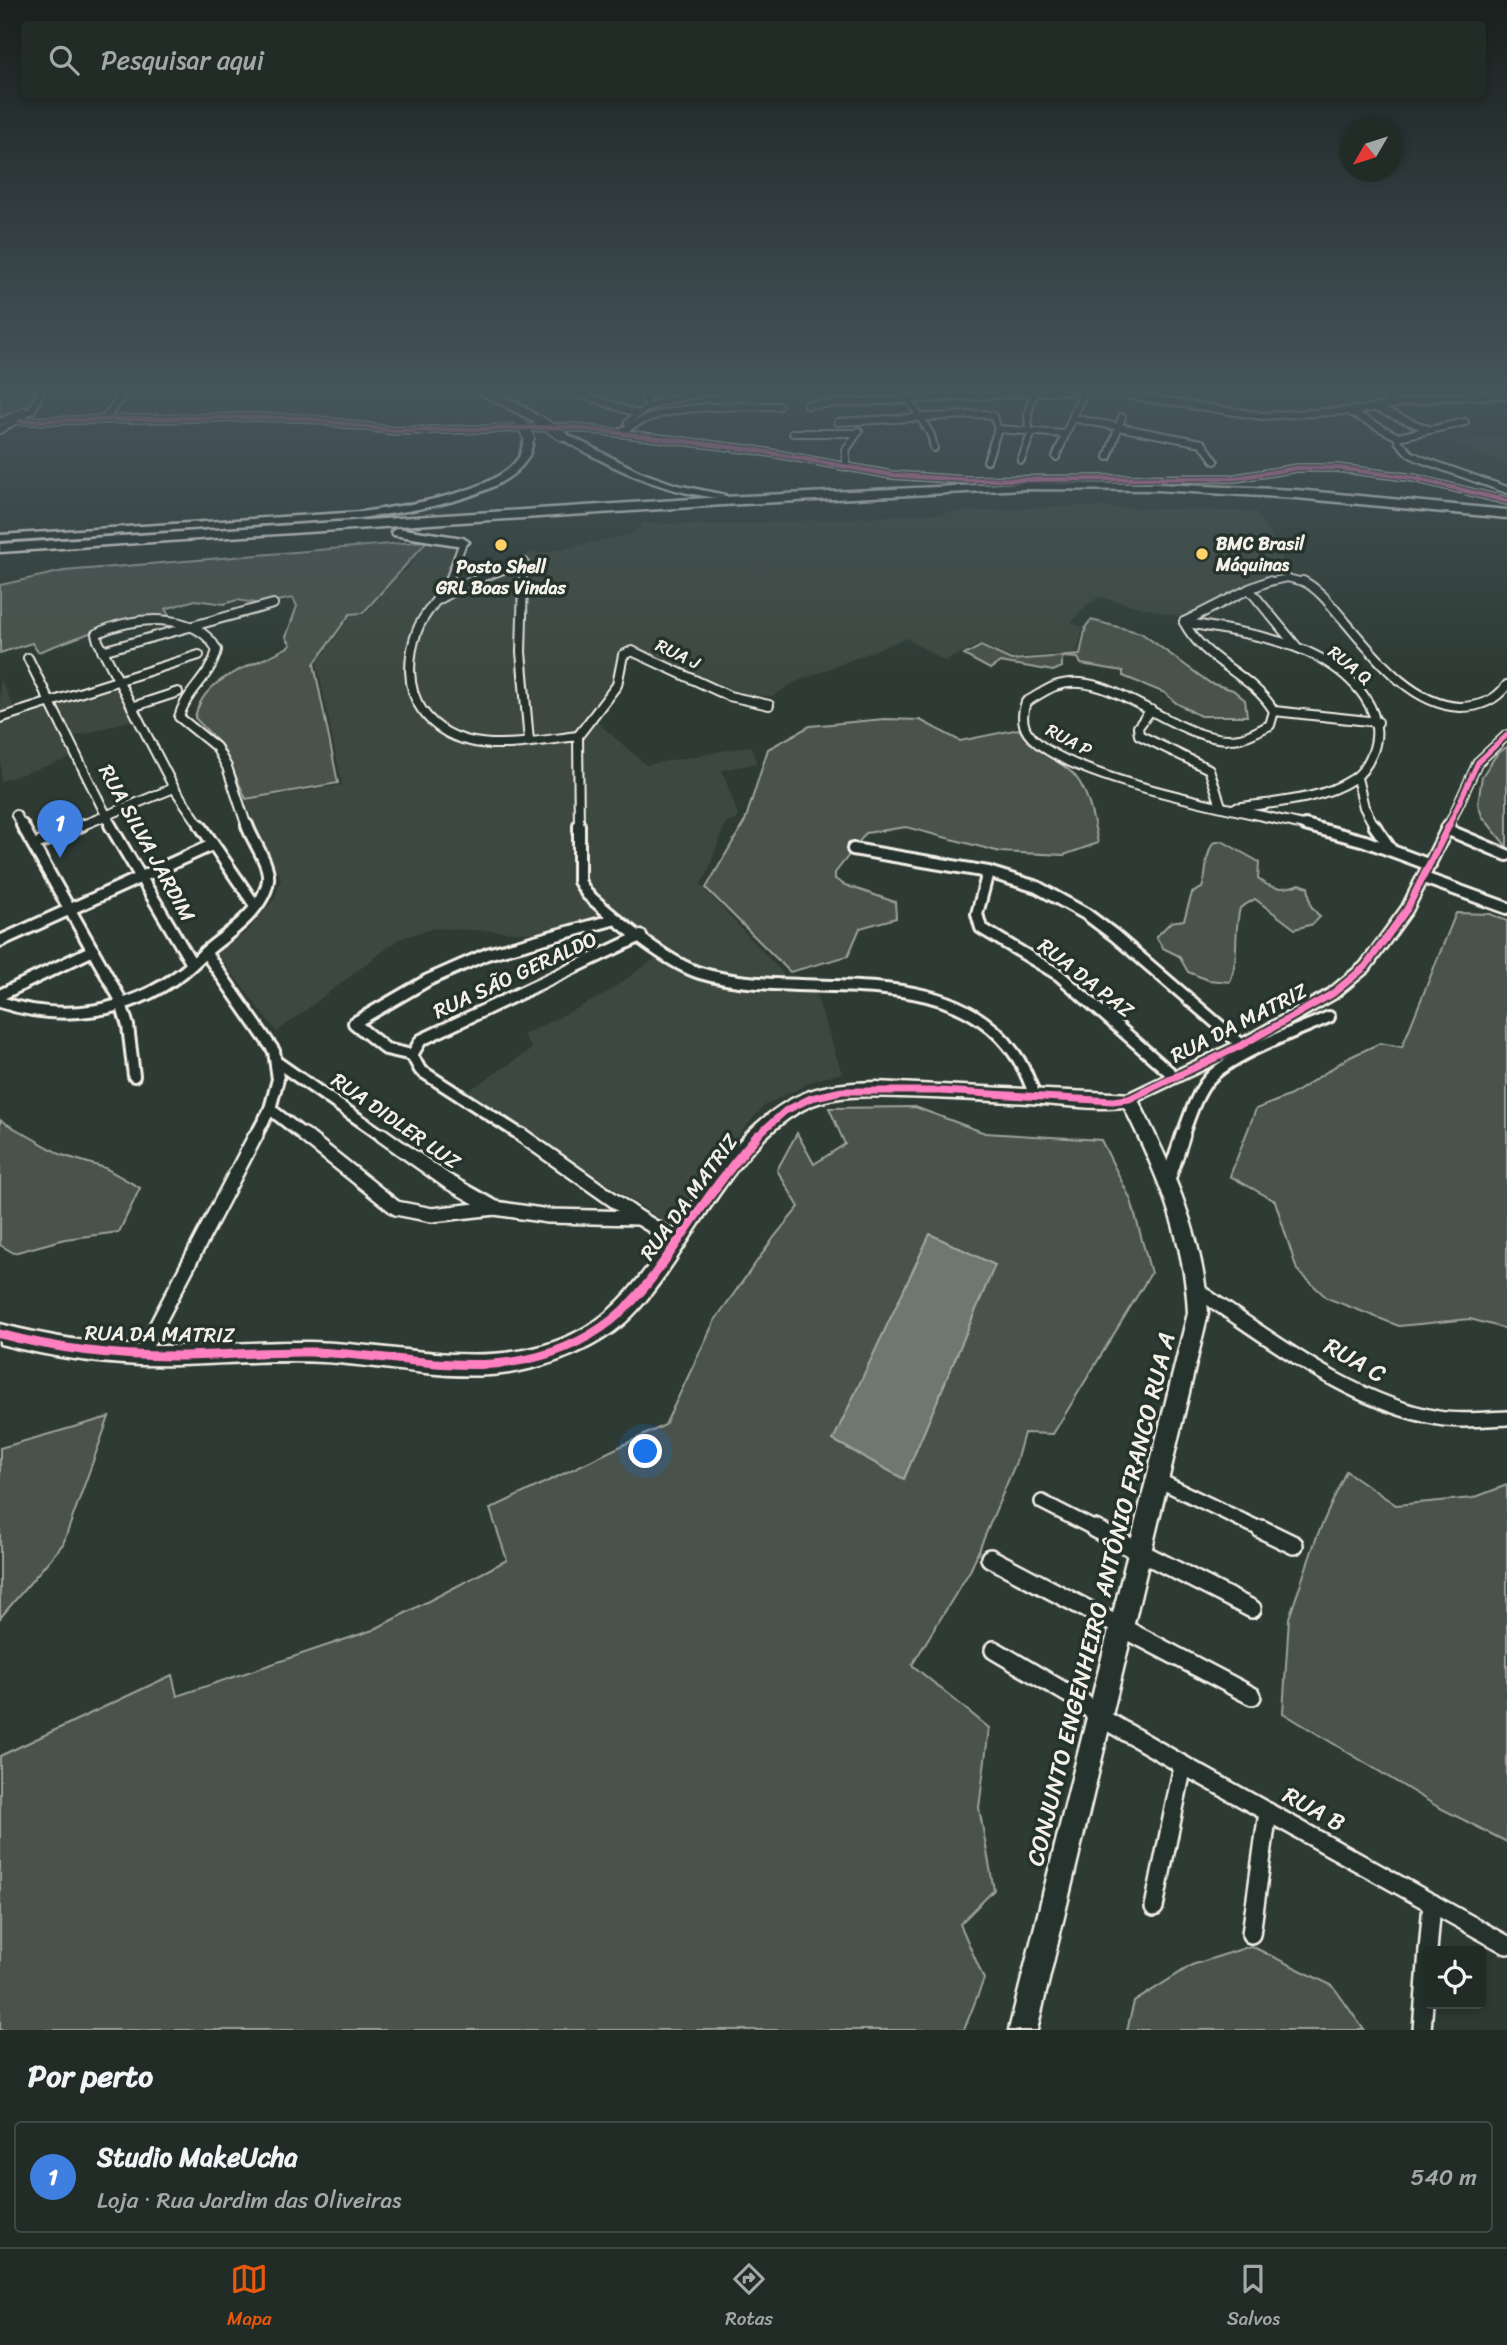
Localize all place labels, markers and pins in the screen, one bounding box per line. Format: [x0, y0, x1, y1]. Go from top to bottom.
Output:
place label: BMC Brasil Máquinas [1215, 528, 1305, 581]
marker: Posto Shell GRL Boas Vindas [493, 537, 509, 553]
marker: BMC Brasil Máquinas [1194, 546, 1210, 562]
place label: Posto Shell GRL Boas Vindas [435, 551, 567, 604]
pin: 1 [37, 800, 83, 858]

